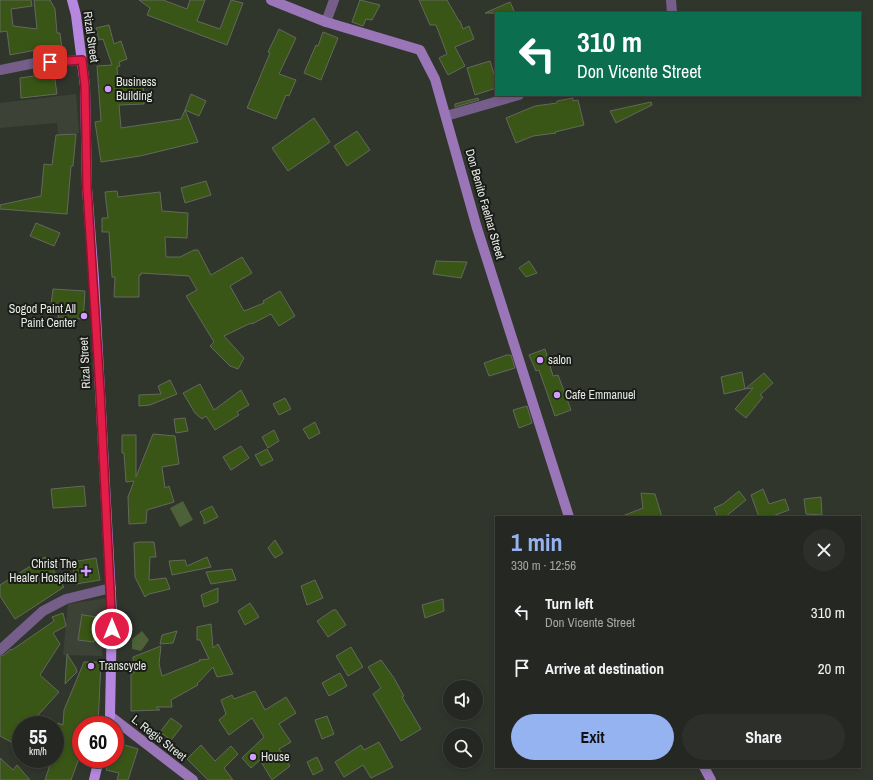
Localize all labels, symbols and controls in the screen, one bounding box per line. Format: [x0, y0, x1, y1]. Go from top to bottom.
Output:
street label: Rizal Street [79, 10, 103, 64]
text: 310 m [577, 23, 642, 61]
icon: left [511, 28, 563, 80]
pin [33, 45, 67, 79]
icon: arrive [39, 51, 61, 73]
text: Don Vicente Street [577, 59, 701, 84]
place label: Business Building [116, 74, 157, 104]
marker: Business Building [103, 84, 113, 94]
street label: Don Benito Faelnar Street [462, 147, 508, 261]
place label: Sogod Paint All Paint Center [9, 301, 77, 331]
marker: Sogod Paint All Paint Center [79, 311, 89, 321]
street label: Rizal Street [76, 337, 94, 389]
place label: salon [548, 352, 572, 368]
marker: salon [535, 355, 545, 365]
place label: Cafe Emmanuel [565, 387, 636, 403]
marker: Cafe Emmanuel [552, 390, 562, 400]
text: 1 min [511, 526, 562, 558]
button: close [803, 529, 845, 571]
place label: Christ The Healer Hospital [9, 556, 77, 586]
text: 330 m · 12:56 [511, 557, 576, 574]
marker: Christ The Healer Hospital [80, 565, 92, 577]
text: Turn left [545, 593, 593, 614]
icon: left [511, 601, 533, 623]
text: 310 m [811, 602, 845, 623]
position arrow [91, 608, 133, 650]
text: Don Vicente Street [545, 614, 635, 631]
icon: arrive [511, 657, 533, 679]
place label: Transcycle [99, 658, 146, 674]
text: Arrive at destination [545, 658, 664, 679]
text: 20 m [818, 658, 845, 679]
marker: Transcycle [86, 661, 96, 671]
map controls [443, 680, 483, 768]
button: sound [443, 680, 483, 720]
street label: L. Regis Street [128, 711, 190, 765]
button: Exit [511, 714, 674, 760]
button: Share [682, 714, 845, 760]
speed limit sign: 60 [72, 716, 124, 768]
text: 55 [29, 723, 47, 750]
button: search [443, 728, 483, 768]
text: km/h [29, 745, 47, 758]
place label: House [261, 749, 289, 765]
marker: House [248, 752, 258, 762]

